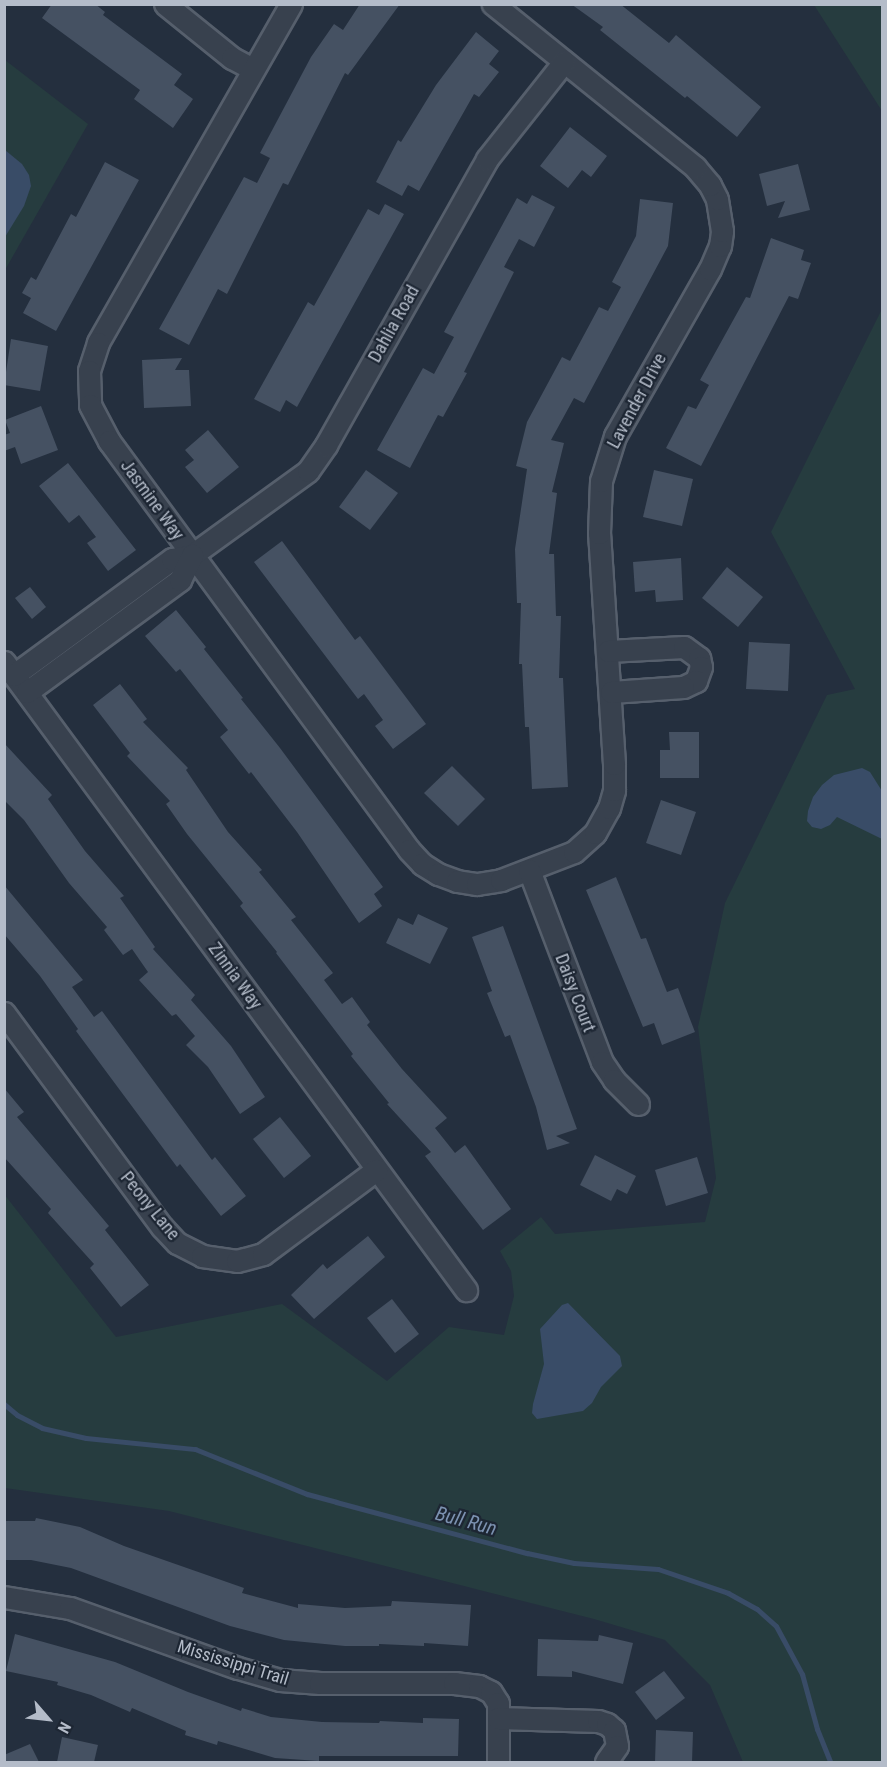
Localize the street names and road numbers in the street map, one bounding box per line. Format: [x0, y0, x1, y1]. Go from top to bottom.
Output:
street label: Dahlia Road [364, 282, 424, 366]
street label: Lavender Drive [603, 350, 671, 452]
street label: Jasmine Way [116, 456, 188, 544]
street label: Zinnia Way [204, 938, 266, 1014]
street label: Daisy Court [550, 951, 600, 1035]
street label: Peony Lane [116, 1167, 184, 1245]
street label: Mississippi Trail [175, 1636, 291, 1690]

